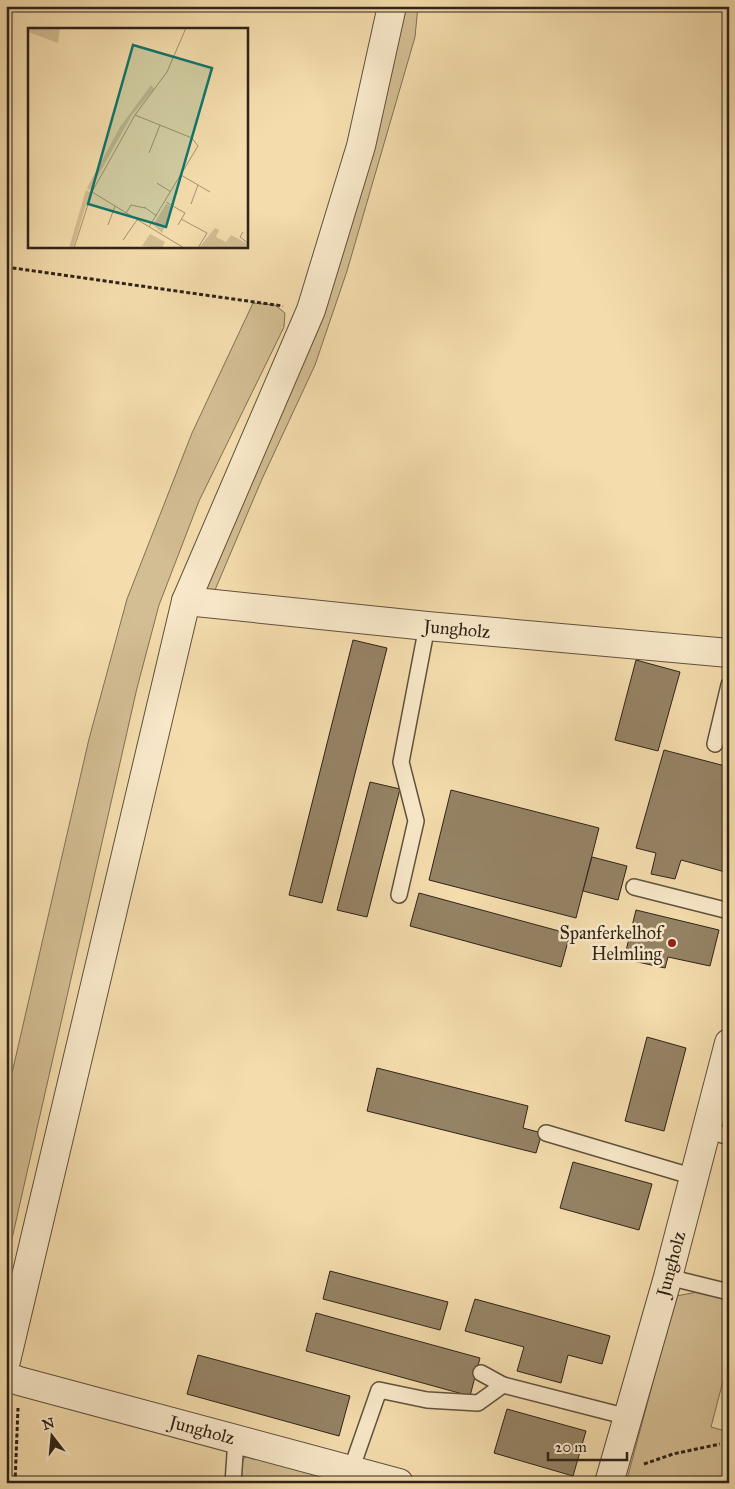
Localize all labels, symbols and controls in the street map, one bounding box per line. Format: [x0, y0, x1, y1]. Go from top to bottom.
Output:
inset map [28, 28, 248, 248]
street label: Jungholz [421, 615, 491, 644]
place label: Spanferkelhof Helmling [560, 922, 665, 966]
marker: Spanferkelhof Helmling [666, 937, 678, 949]
street label: Jungholz [651, 1229, 691, 1301]
street label: Jungholz [165, 1410, 237, 1450]
north arrow [28, 1412, 78, 1462]
text: N [41, 1414, 57, 1434]
scale bar [548, 1429, 626, 1461]
text: 20 m [555, 1438, 587, 1456]

